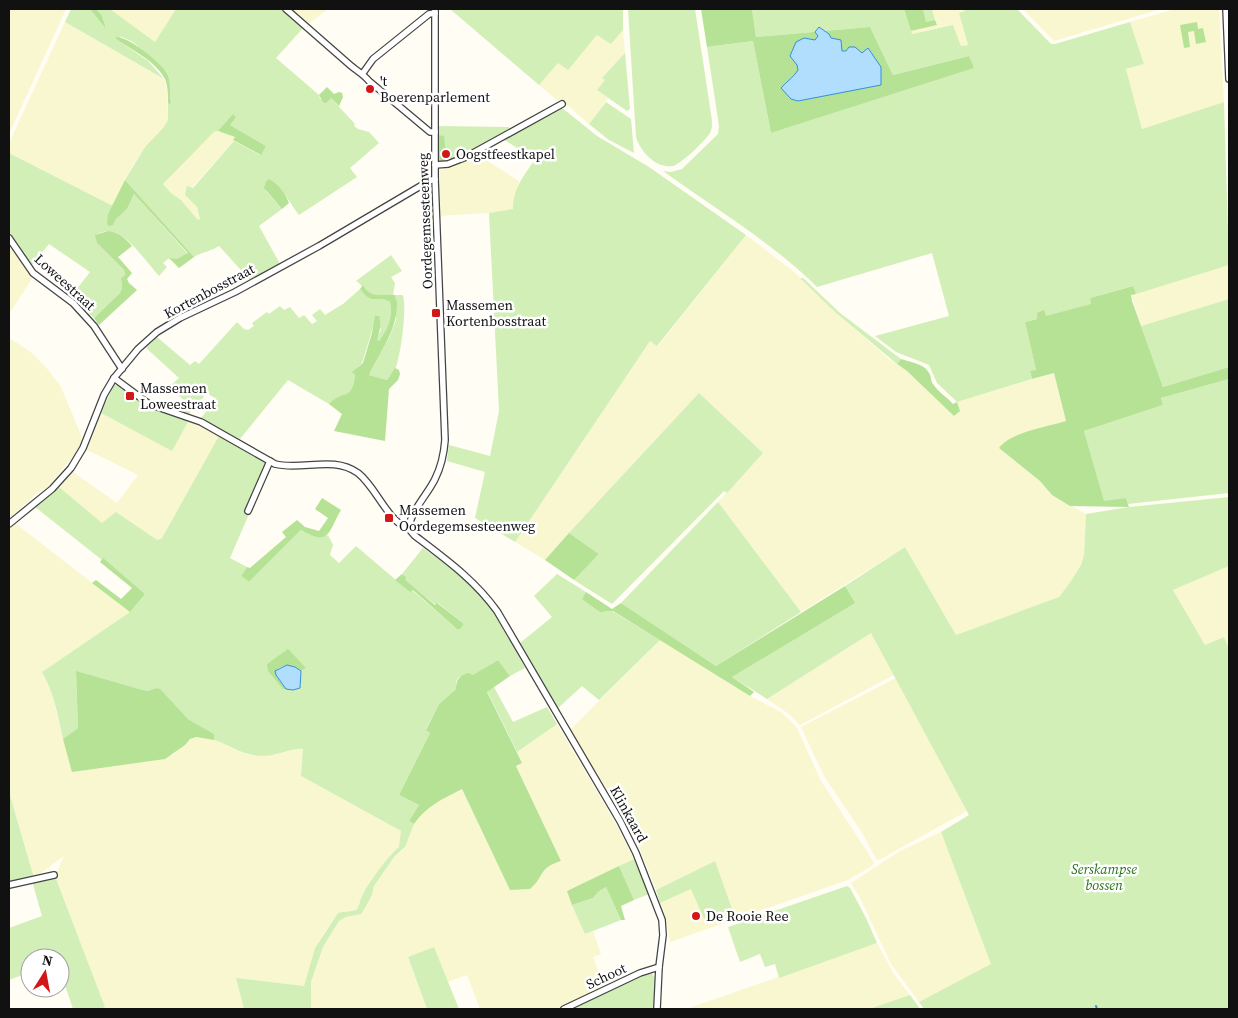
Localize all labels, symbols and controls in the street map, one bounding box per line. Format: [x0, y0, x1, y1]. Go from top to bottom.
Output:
place label: 't Boerenparlement [380, 71, 490, 107]
marker: 't Boerenparlement [364, 83, 376, 95]
place label: Oogstfeestkapel [456, 144, 555, 164]
marker: Oogstfeestkapel [440, 148, 452, 160]
street label: Oordegemsesteenweg [413, 153, 437, 289]
street label: Loweestraat [30, 249, 100, 315]
street label: Kortenbosstraat [160, 258, 258, 323]
place label: Massemen Kortenbosstraat [446, 295, 547, 331]
marker: Massemen Kortenbosstraat [430, 307, 442, 319]
place label: Massemen Loweestraat [140, 378, 216, 414]
marker: Massemen Loweestraat [124, 390, 136, 402]
place label: Massemen Oordegemsesteenweg [399, 500, 535, 536]
marker: Massemen Oordegemsesteenweg [383, 512, 395, 524]
street label: Klinkaard [605, 782, 653, 846]
park label: Serskampse bossen [1071, 859, 1137, 895]
place label: De Rooie Ree [706, 906, 789, 926]
marker: De Rooie Ree [690, 910, 702, 922]
north arrow [20, 948, 70, 998]
text: N [41, 949, 54, 971]
street label: Schoot [583, 958, 630, 994]

